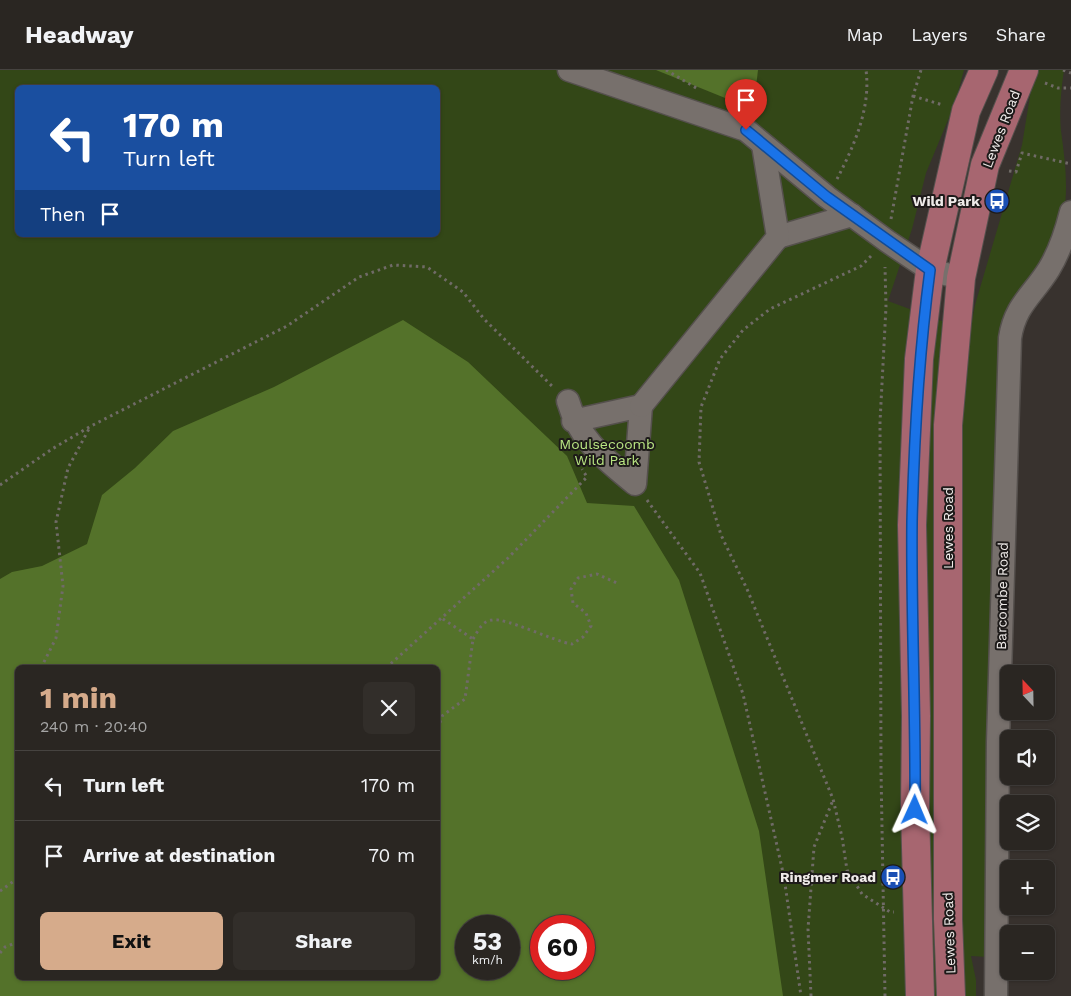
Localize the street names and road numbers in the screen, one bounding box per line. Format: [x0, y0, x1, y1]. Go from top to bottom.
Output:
street label: Lewes Road [979, 88, 1023, 170]
street label: Lewes Road [940, 487, 956, 569]
street label: Barcombe Road [993, 542, 1011, 650]
street label: Lewes Road [940, 892, 958, 974]

